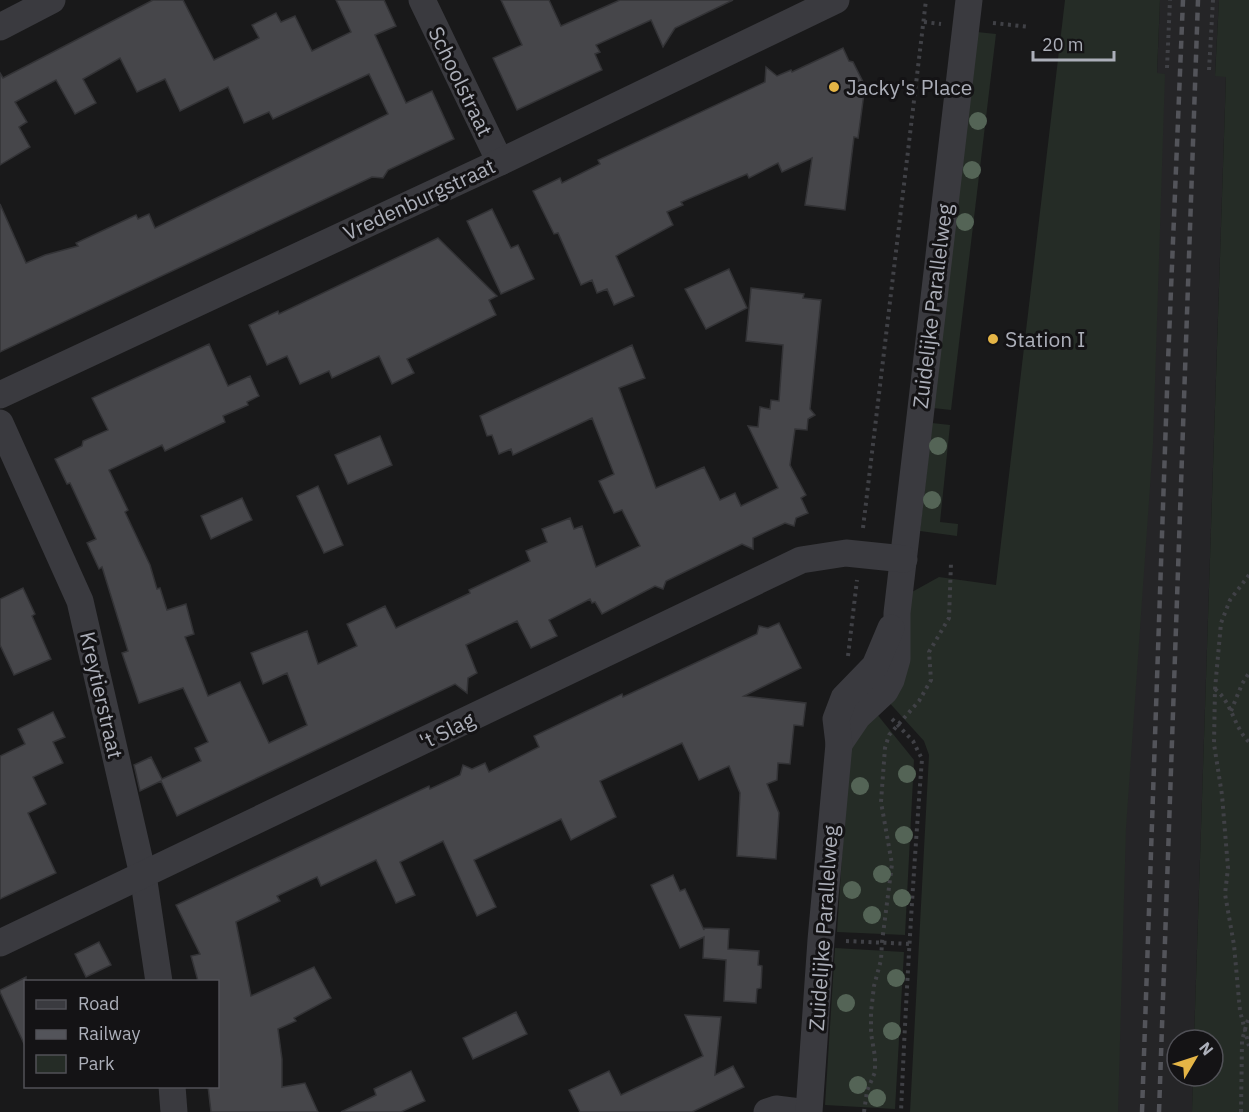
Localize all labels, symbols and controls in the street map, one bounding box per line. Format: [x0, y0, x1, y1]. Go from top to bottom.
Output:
street label: Schoolstraat [422, 21, 500, 141]
scale bar [1033, 24, 1114, 62]
text: 20 m [1042, 33, 1084, 56]
place label: Jacky's Place [846, 73, 972, 101]
marker: Jacky's Place [827, 80, 841, 94]
street label: Vredenburgstraat [339, 152, 499, 246]
street label: Zuidelijke Parallelweg [906, 202, 958, 410]
place label: Station I [1005, 325, 1085, 353]
marker: Station I [986, 332, 1000, 346]
street label: Kreytierstraat [74, 629, 130, 761]
street label: 't Slag [415, 705, 479, 755]
street label: Zuidelijke Parallelweg [802, 824, 844, 1032]
legend [24, 980, 219, 1088]
text: Road [78, 992, 119, 1015]
text: Railway [78, 1022, 140, 1045]
north arrow [1165, 1028, 1225, 1088]
text: N [1195, 1038, 1218, 1059]
text: Park [78, 1052, 115, 1075]

